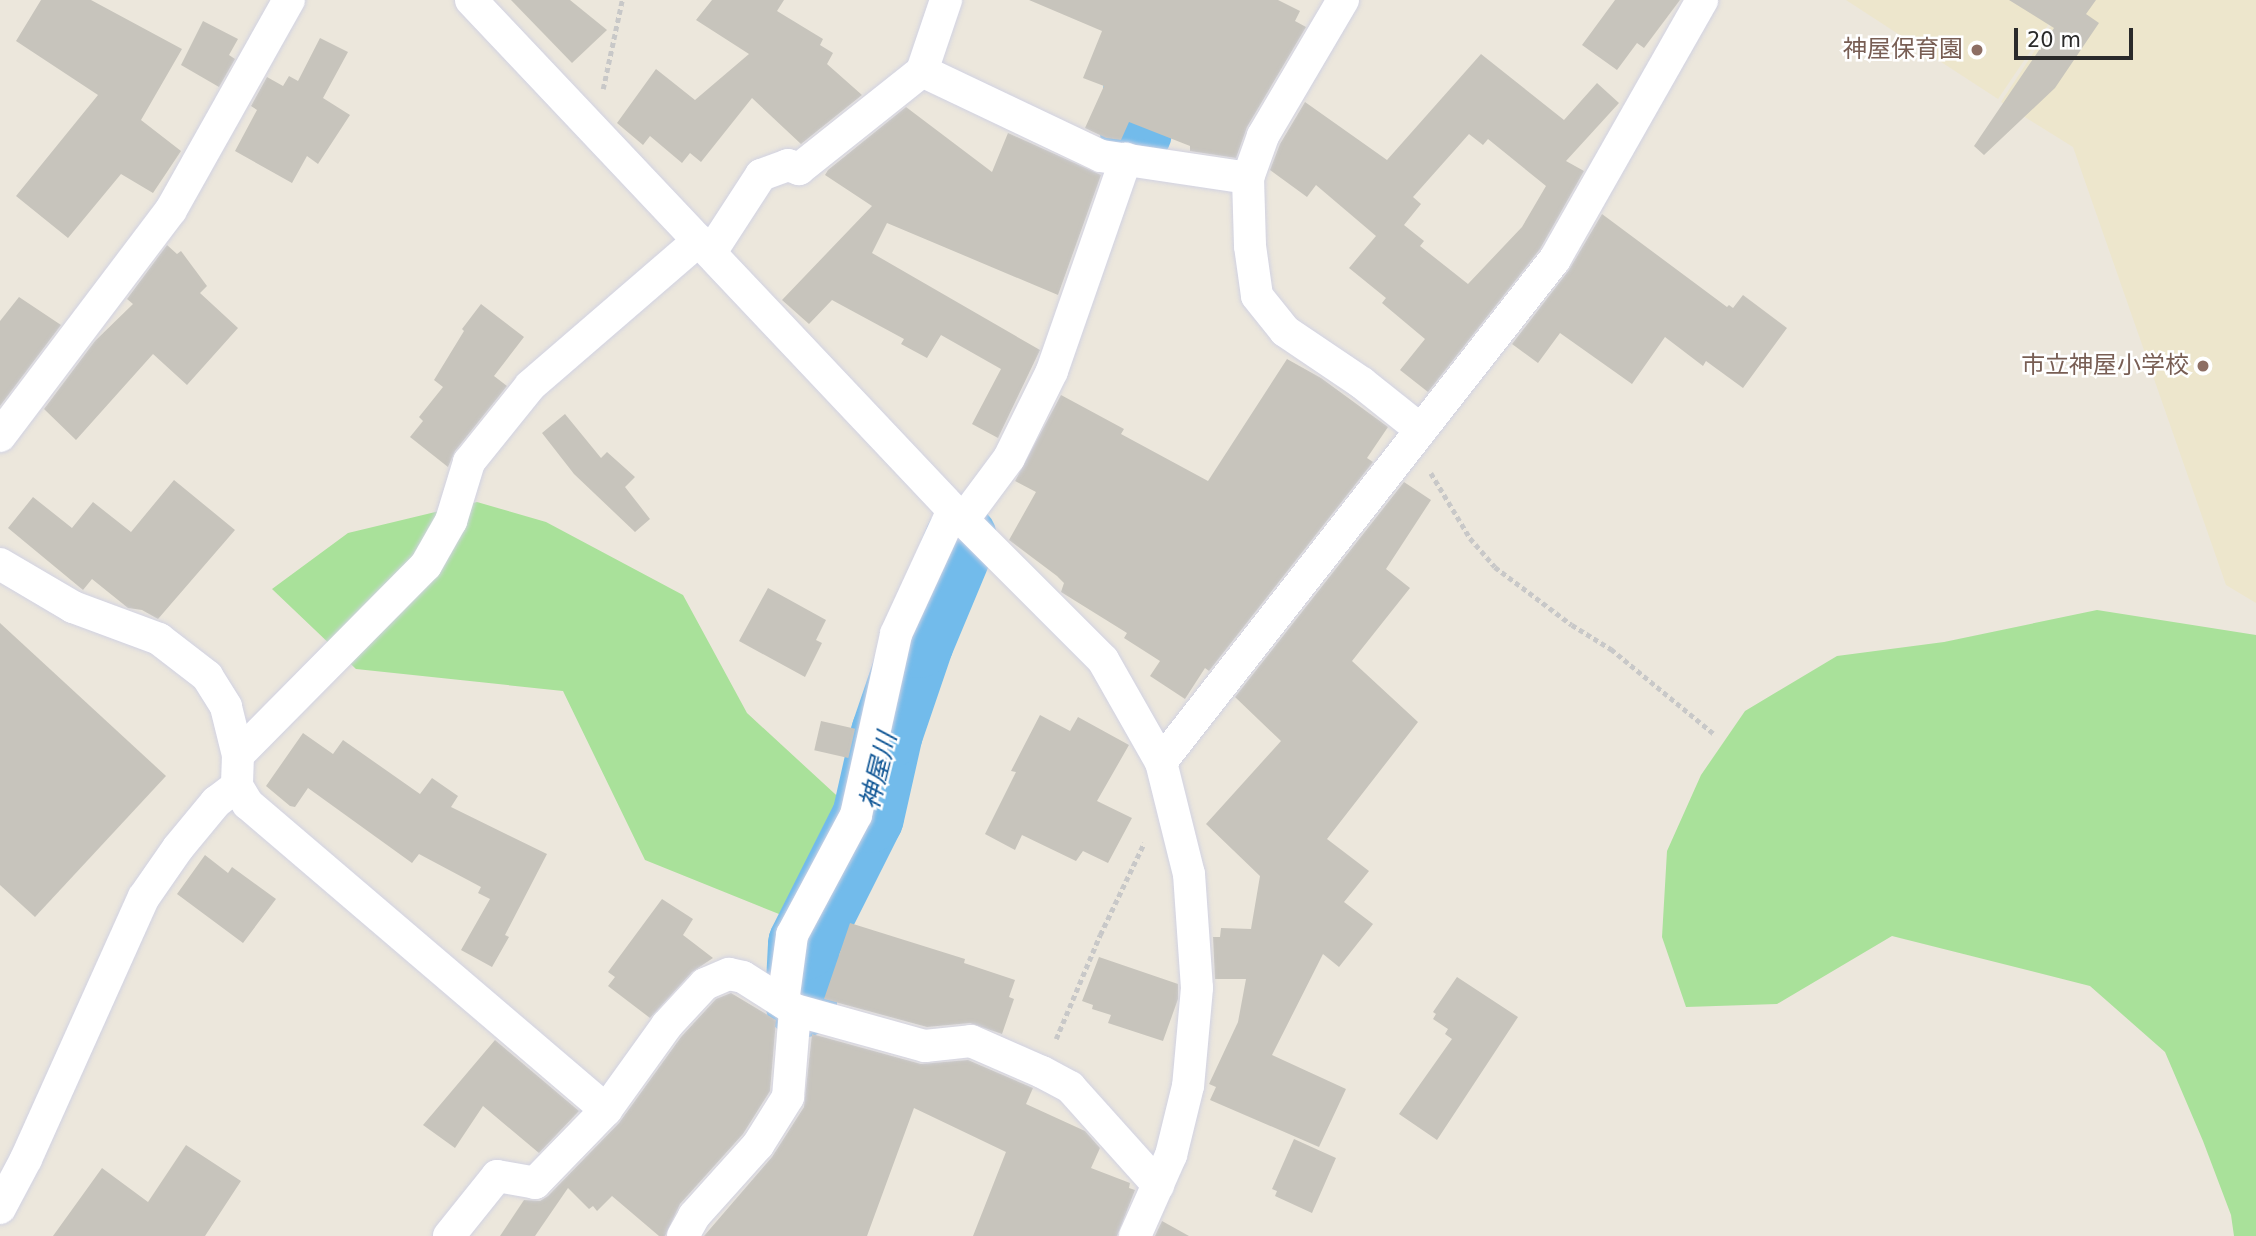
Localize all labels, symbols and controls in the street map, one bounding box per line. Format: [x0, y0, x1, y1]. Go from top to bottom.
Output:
scale bar [2018, 14, 2137, 58]
text: 20 m [2027, 28, 2081, 52]
place label: 神屋保育園 [1843, 36, 1963, 64]
marker: 神屋保育園 [1969, 42, 1985, 58]
place label: 市立神屋小学校 [2021, 352, 2189, 380]
marker: 市立神屋小学校 [2195, 358, 2211, 374]
water label: 神屋川 [854, 729, 904, 813]

